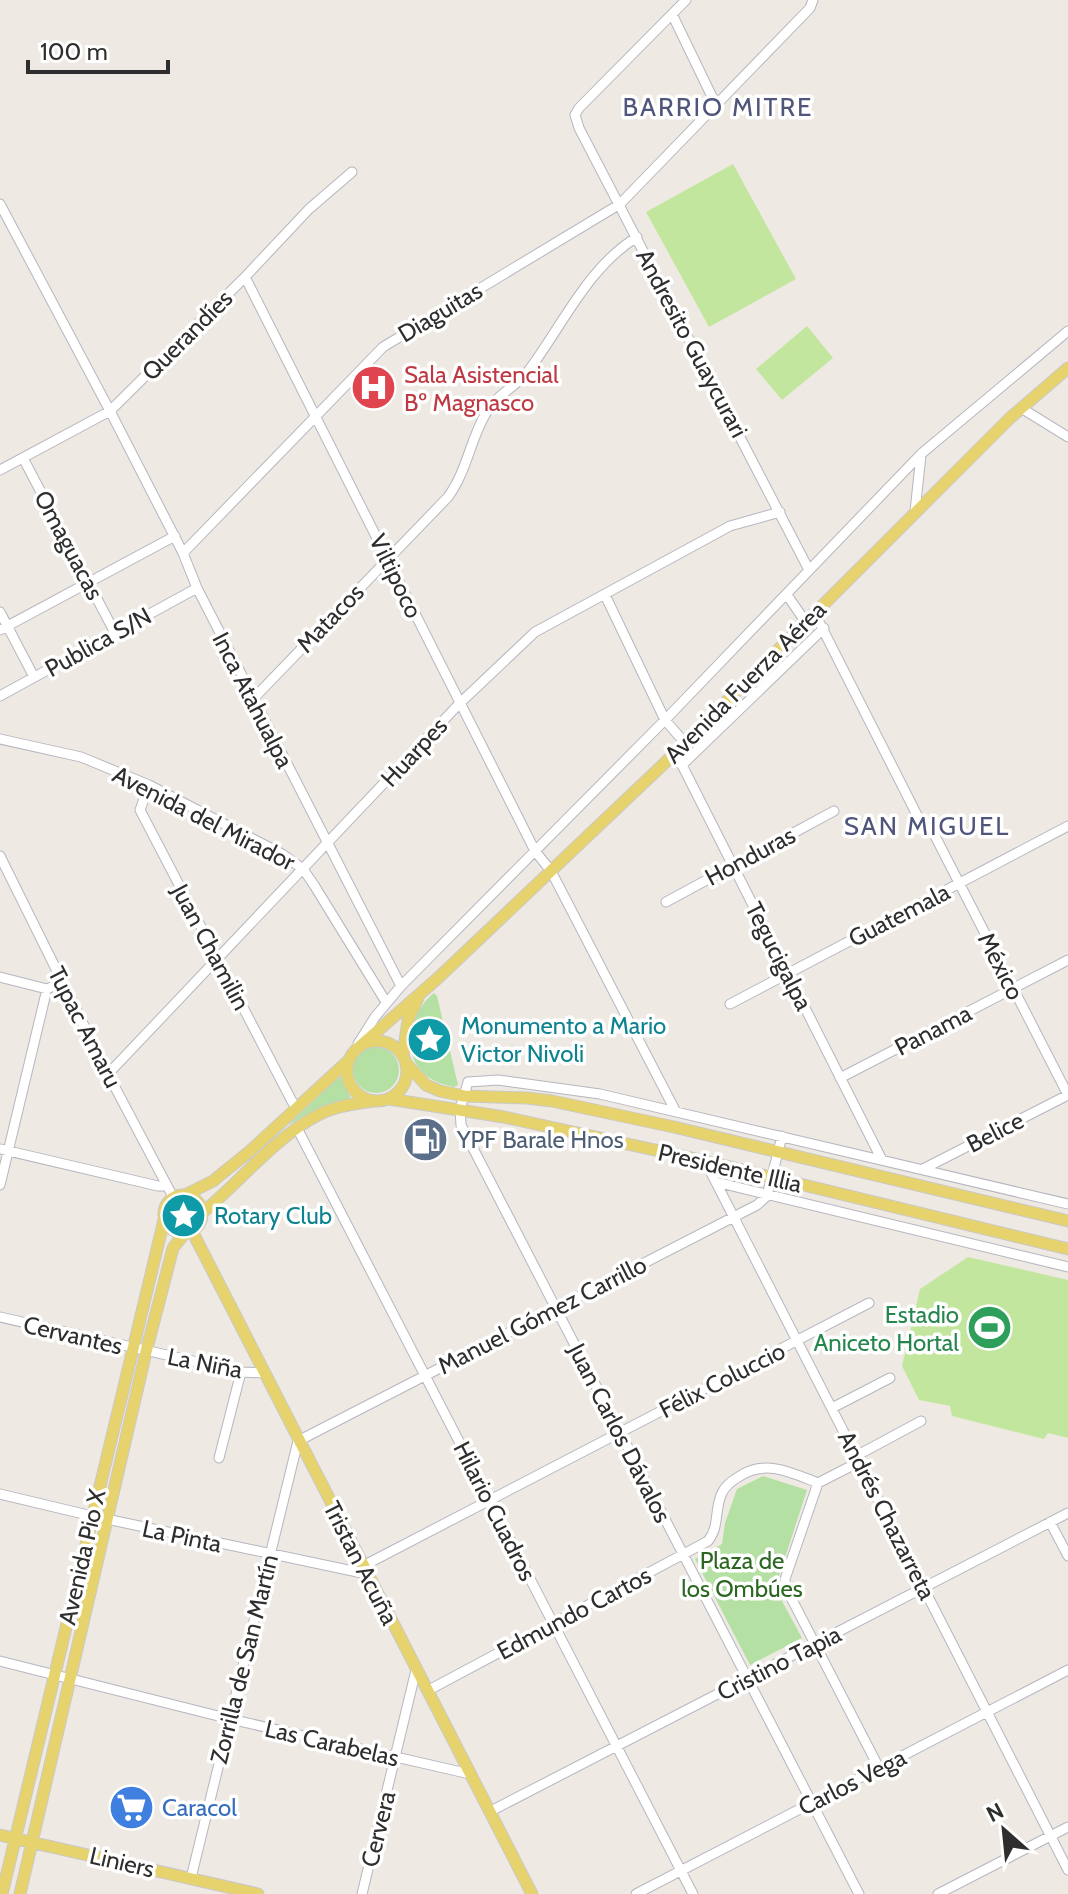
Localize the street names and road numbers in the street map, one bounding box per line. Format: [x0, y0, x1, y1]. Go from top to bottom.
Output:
street label: Andresito Guaycurari [630, 244, 754, 442]
street label: Diaguitas [393, 276, 487, 348]
street label: Querandíes [136, 284, 238, 386]
street label: Omaguacas [28, 486, 110, 605]
street label: Viltipoco [363, 529, 429, 623]
street label: Matacos [290, 578, 370, 658]
street label: Avenida Fuerza Aérea [658, 595, 832, 769]
street label: Publica S/N [40, 601, 156, 683]
street label: Inca Atahualpa [206, 627, 300, 773]
street label: Huarpes [375, 711, 453, 793]
street label: Avenida del Mirador [108, 760, 300, 877]
street label: Honduras [700, 820, 800, 892]
street label: Guatemala [843, 877, 955, 953]
street label: Juan Chamilin [165, 878, 256, 1015]
street label: Tegucigalpa [739, 897, 819, 1015]
street label: México [972, 927, 1030, 1005]
street label: Tupac Amaru [42, 962, 128, 1092]
street label: Panama [890, 998, 977, 1062]
street label: Belice [962, 1105, 1028, 1159]
street label: Presidente Illia [655, 1137, 805, 1199]
street label: Manuel Gómez Carrillo [433, 1250, 651, 1380]
street label: Cervantes [21, 1310, 125, 1360]
street label: Félix Coluccio [654, 1336, 790, 1424]
street label: Juan Carlos Dávalos [562, 1338, 678, 1527]
street label: La Niña [165, 1342, 245, 1385]
street label: Andrés Chazarreta [832, 1426, 942, 1605]
street label: Hilario Cuadros [447, 1436, 543, 1586]
street label: Avenida Pio X [52, 1486, 112, 1628]
street label: Tristan Acuña [318, 1496, 405, 1630]
street label: La Pinta [140, 1513, 225, 1559]
street label: Zorrilla de San Martín [204, 1551, 284, 1767]
street label: Edmundo Cartos [492, 1560, 656, 1666]
street label: Cristino Tapia [712, 1619, 846, 1707]
street label: Las Carabelas [262, 1713, 402, 1773]
street label: Carlos Vega [793, 1742, 911, 1821]
street label: Cervera [355, 1788, 402, 1870]
street label: Liniers [87, 1841, 157, 1883]

